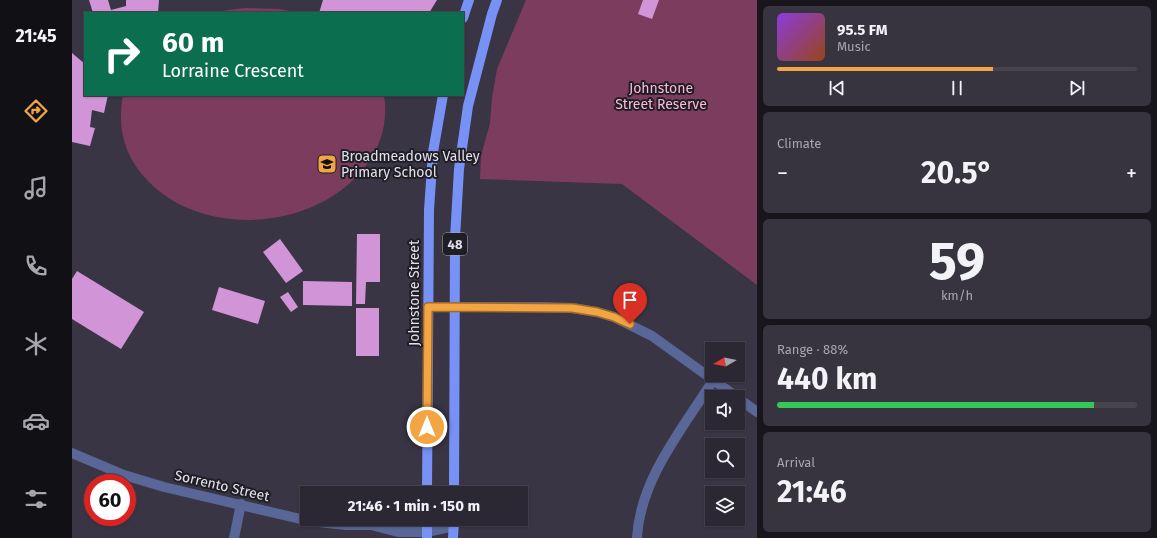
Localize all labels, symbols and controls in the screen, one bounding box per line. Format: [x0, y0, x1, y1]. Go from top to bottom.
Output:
text: 95.5 FM [837, 21, 888, 39]
text: 21:45 [15, 25, 57, 47]
text: 60 m [162, 26, 224, 59]
icon: right [96, 28, 148, 80]
text: Music [837, 39, 871, 54]
text: Lorraine Crescent [162, 60, 304, 82]
icon: previous [826, 77, 848, 99]
icon: pause [946, 77, 968, 99]
icon: next [1066, 77, 1088, 99]
park label: Johnstone Street Reserve [615, 80, 707, 113]
icon: directions [22, 97, 50, 125]
text: Climate [777, 136, 821, 151]
place label: Broadmeadows Valley Primary School [341, 148, 480, 181]
school or university icon: Broadmeadows Valley Primary School [316, 153, 338, 175]
text: 20.5° [921, 155, 993, 191]
text: − [777, 160, 788, 187]
text: + [1126, 160, 1137, 187]
icon: music [22, 174, 50, 202]
text: 59 [929, 230, 985, 293]
road number: 48 [443, 233, 467, 255]
street label: Johnstone Street [406, 239, 423, 346]
icon: phone [22, 252, 50, 280]
pin [613, 283, 647, 324]
text: km/h [941, 288, 973, 303]
icon: arrive [619, 289, 641, 311]
icon: climate [22, 330, 50, 358]
north arrow [705, 342, 745, 382]
map controls [705, 342, 745, 526]
text: Range · 88% [777, 342, 848, 357]
text: 440 km [777, 361, 877, 397]
button: sound [705, 390, 745, 430]
position arrow [406, 406, 448, 448]
icon: car [22, 407, 50, 435]
button: search [705, 438, 745, 478]
text: Arrival [777, 455, 815, 470]
street label: Sorrento Street [173, 467, 272, 505]
speed limit sign: 60 [84, 474, 136, 526]
text: 21:46 [777, 474, 847, 510]
icon: filters [22, 485, 50, 513]
button: layers [705, 486, 745, 526]
text: 21:46 · 1 min · 150 m [348, 497, 480, 515]

